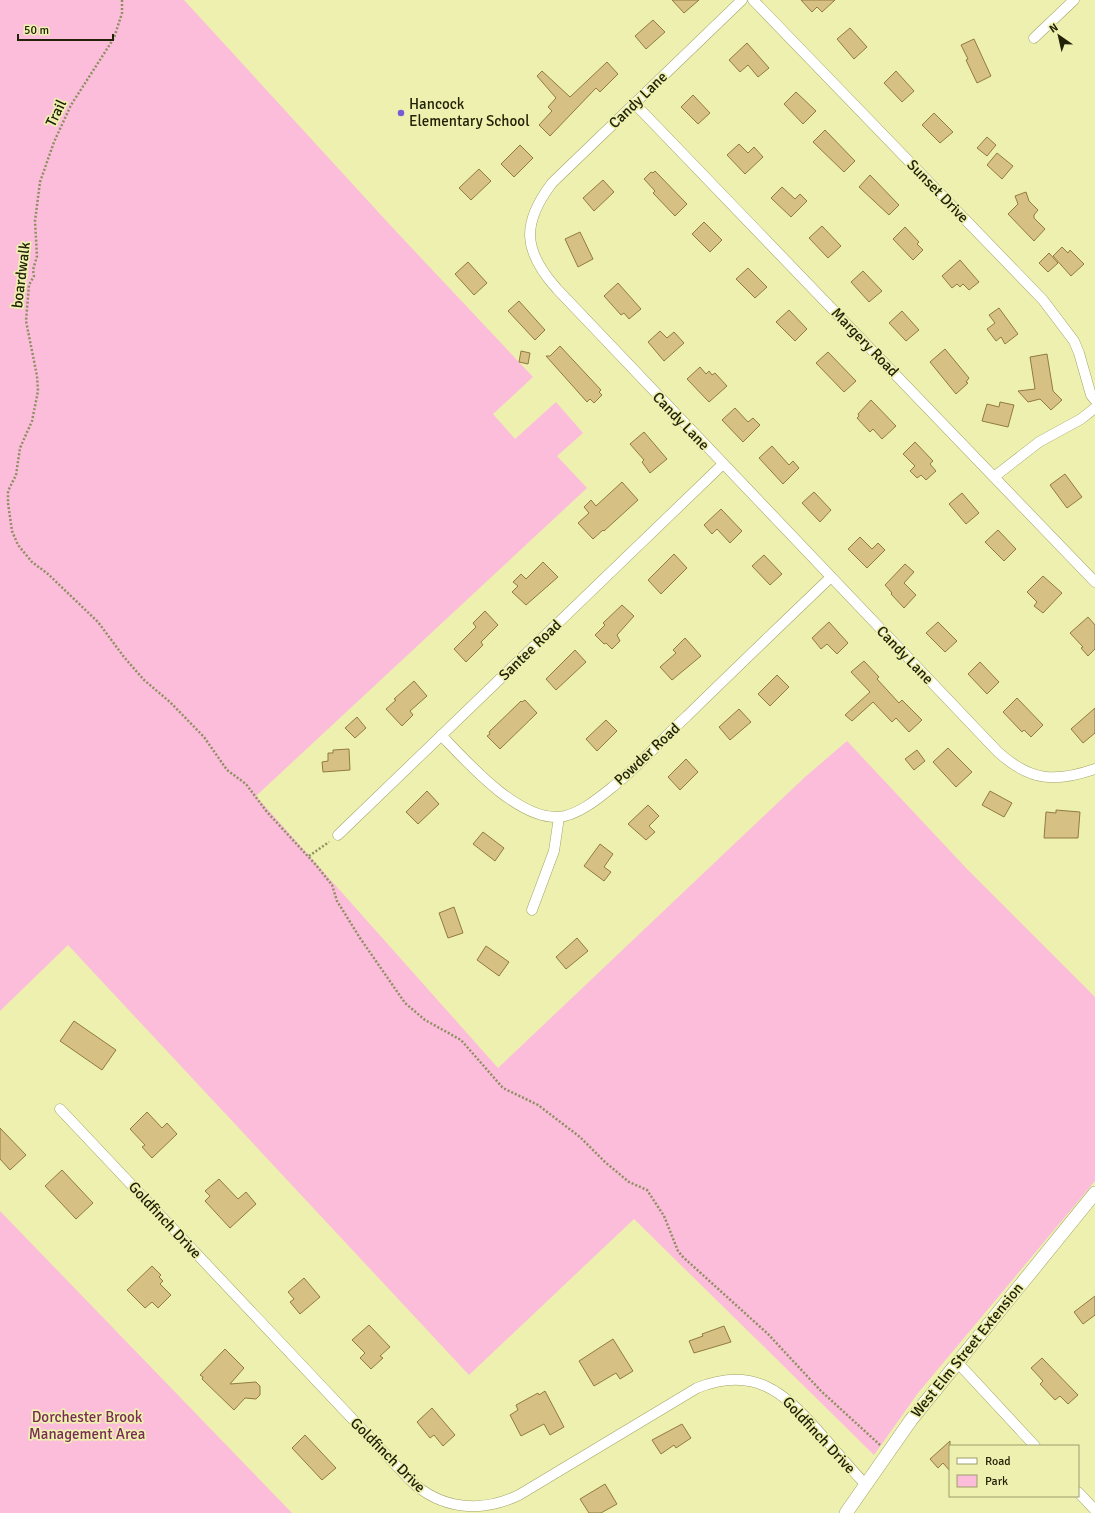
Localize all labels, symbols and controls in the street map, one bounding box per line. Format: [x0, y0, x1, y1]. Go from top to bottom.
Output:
scale bar [18, 16, 113, 42]
north arrow [1039, 16, 1079, 56]
text: N [1047, 21, 1060, 36]
text: 50 m [24, 23, 49, 38]
street label: Candy Lane [605, 68, 671, 132]
place label: Hancock Elementary School [409, 95, 530, 130]
street label: Trail [42, 96, 70, 130]
marker: Hancock Elementary School [396, 108, 406, 118]
street label: Sunset Drive [903, 156, 973, 226]
street label: boardwalk [8, 240, 34, 309]
street label: Margery Road [828, 304, 902, 380]
street label: Candy Lane [649, 388, 713, 454]
street label: Santee Road [495, 616, 565, 684]
street label: Candy Lane [873, 622, 937, 688]
street label: Powder Road [611, 719, 684, 789]
street label: Goldfinch Drive [125, 1178, 205, 1262]
street label: West Elm Street Extension [907, 1279, 1027, 1421]
street label: Goldfinch Drive [779, 1393, 859, 1477]
park label: Dorchester Brook Management Area [29, 1408, 145, 1443]
street label: Goldfinch Drive [347, 1414, 429, 1496]
legend [949, 1445, 1079, 1497]
text: Road [985, 1454, 1011, 1469]
text: Park [985, 1474, 1008, 1489]

